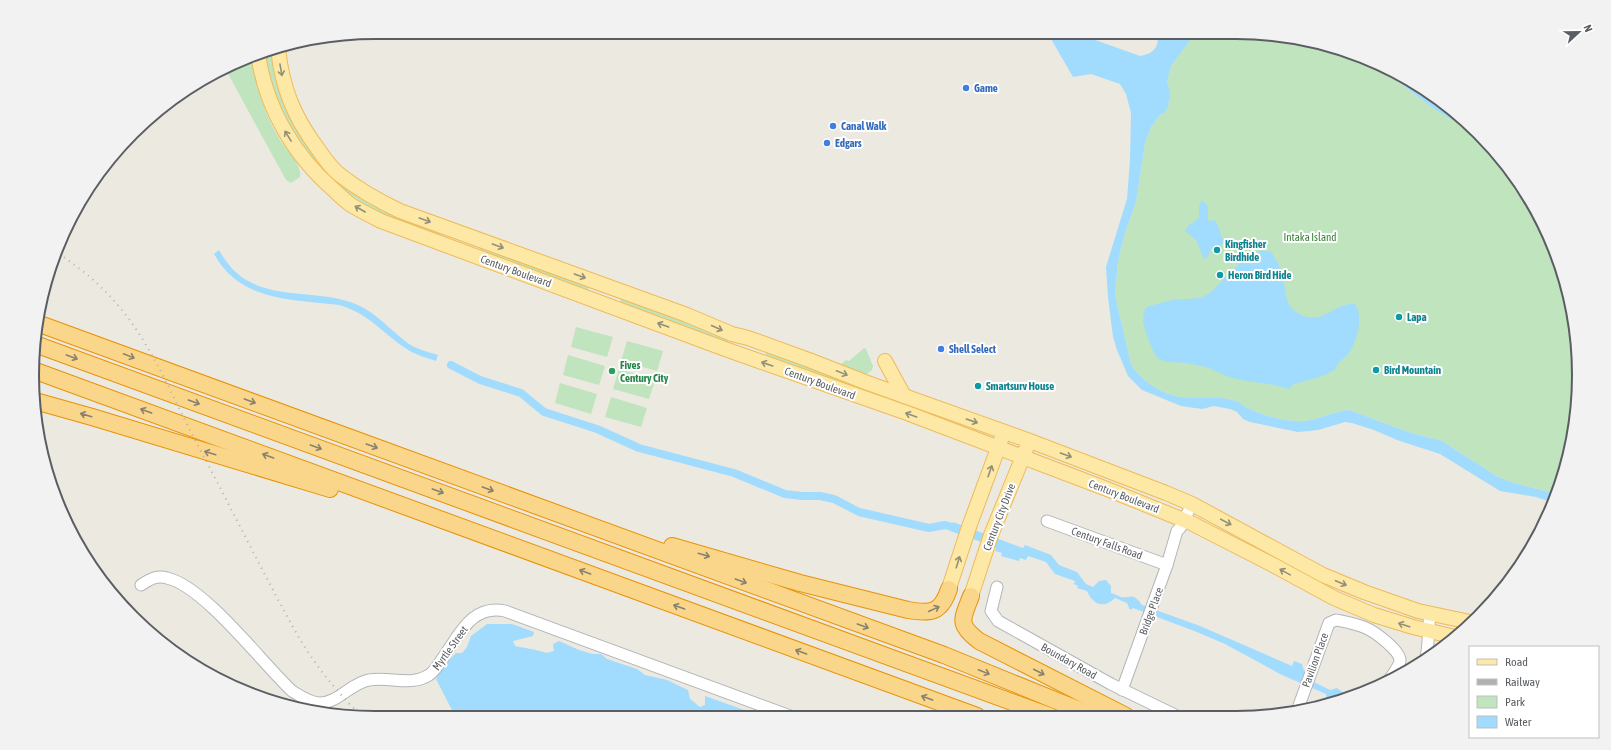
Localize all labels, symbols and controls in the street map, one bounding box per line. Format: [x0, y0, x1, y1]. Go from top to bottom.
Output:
north arrow [1559, 12, 1599, 52]
text: N [1581, 23, 1595, 34]
one-way arrow [277, 64, 285, 77]
place label: Game [974, 82, 998, 94]
marker: Game [961, 83, 971, 93]
place label: Canal Walk [841, 120, 887, 132]
marker: Canal Walk [828, 121, 838, 131]
one-way arrow [284, 131, 292, 142]
place label: Edgars [835, 137, 862, 149]
marker: Edgars [822, 138, 832, 148]
one-way arrow [354, 205, 366, 213]
one-way arrow [418, 216, 430, 224]
park label: Intaka Island [1283, 231, 1337, 243]
place label: Kingfisher Birdhide [1225, 238, 1267, 263]
one-way arrow [492, 242, 504, 250]
marker: Kingfisher Birdhide [1212, 245, 1222, 255]
street label: Century Boulevard [479, 253, 553, 289]
place label: Heron Bird Hide [1228, 269, 1291, 281]
marker: Heron Bird Hide [1215, 270, 1225, 280]
one-way arrow [574, 272, 586, 280]
place label: Lapa [1407, 311, 1427, 323]
marker: Lapa [1394, 312, 1404, 322]
one-way arrow [657, 320, 669, 328]
one-way arrow [711, 325, 723, 332]
place label: Shell Select [949, 343, 997, 355]
marker: Shell Select [936, 344, 946, 354]
one-way arrow [123, 353, 135, 361]
one-way arrow [65, 354, 78, 361]
place label: Fives Century City [620, 359, 669, 384]
one-way arrow [761, 359, 773, 367]
place label: Bird Mountain [1384, 364, 1441, 376]
street label: Century Boulevard [783, 365, 857, 401]
marker: Bird Mountain [1371, 365, 1381, 375]
marker: Fives Century City [607, 366, 617, 376]
one-way arrow [836, 369, 848, 377]
place label: Smartsurv House [986, 380, 1054, 392]
marker: Smartsurv House [973, 381, 983, 391]
one-way arrow [187, 398, 199, 406]
one-way arrow [243, 398, 256, 405]
one-way arrow [140, 407, 152, 415]
one-way arrow [79, 411, 92, 418]
one-way arrow [906, 411, 918, 419]
one-way arrow [965, 418, 978, 425]
one-way arrow [365, 442, 377, 450]
one-way arrow [309, 443, 321, 451]
one-way arrow [204, 449, 217, 456]
one-way arrow [261, 452, 274, 459]
one-way arrow [1060, 452, 1072, 460]
one-way arrow [987, 465, 994, 478]
street label: Century Boulevard [1087, 477, 1161, 515]
street label: Century City Drive [981, 482, 1017, 552]
one-way arrow [482, 485, 494, 493]
one-way arrow [431, 488, 443, 496]
one-way arrow [1220, 519, 1232, 526]
street label: Century Falls Road [1070, 525, 1144, 561]
one-way arrow [697, 552, 710, 559]
one-way arrow [955, 555, 962, 568]
one-way arrow [1279, 567, 1291, 575]
one-way arrow [579, 568, 591, 576]
one-way arrow [734, 578, 747, 585]
one-way arrow [1335, 579, 1347, 587]
street label: Bridge Place [1137, 586, 1165, 636]
one-way arrow [674, 602, 686, 610]
one-way arrow [928, 605, 940, 612]
one-way arrow [1398, 620, 1410, 628]
one-way arrow [856, 622, 868, 630]
street label: Myrtle Street [430, 624, 470, 672]
street label: Pavilion Place [1300, 631, 1330, 689]
street label: Boundary Road [1039, 641, 1099, 681]
legend [1469, 646, 1599, 738]
one-way arrow [796, 647, 808, 655]
text: Road [1505, 655, 1528, 669]
one-way arrow [978, 668, 990, 676]
one-way arrow [1033, 668, 1045, 676]
text: Railway [1505, 675, 1540, 689]
one-way arrow [922, 693, 934, 701]
text: Park [1505, 695, 1526, 709]
text: Water [1505, 715, 1532, 729]

